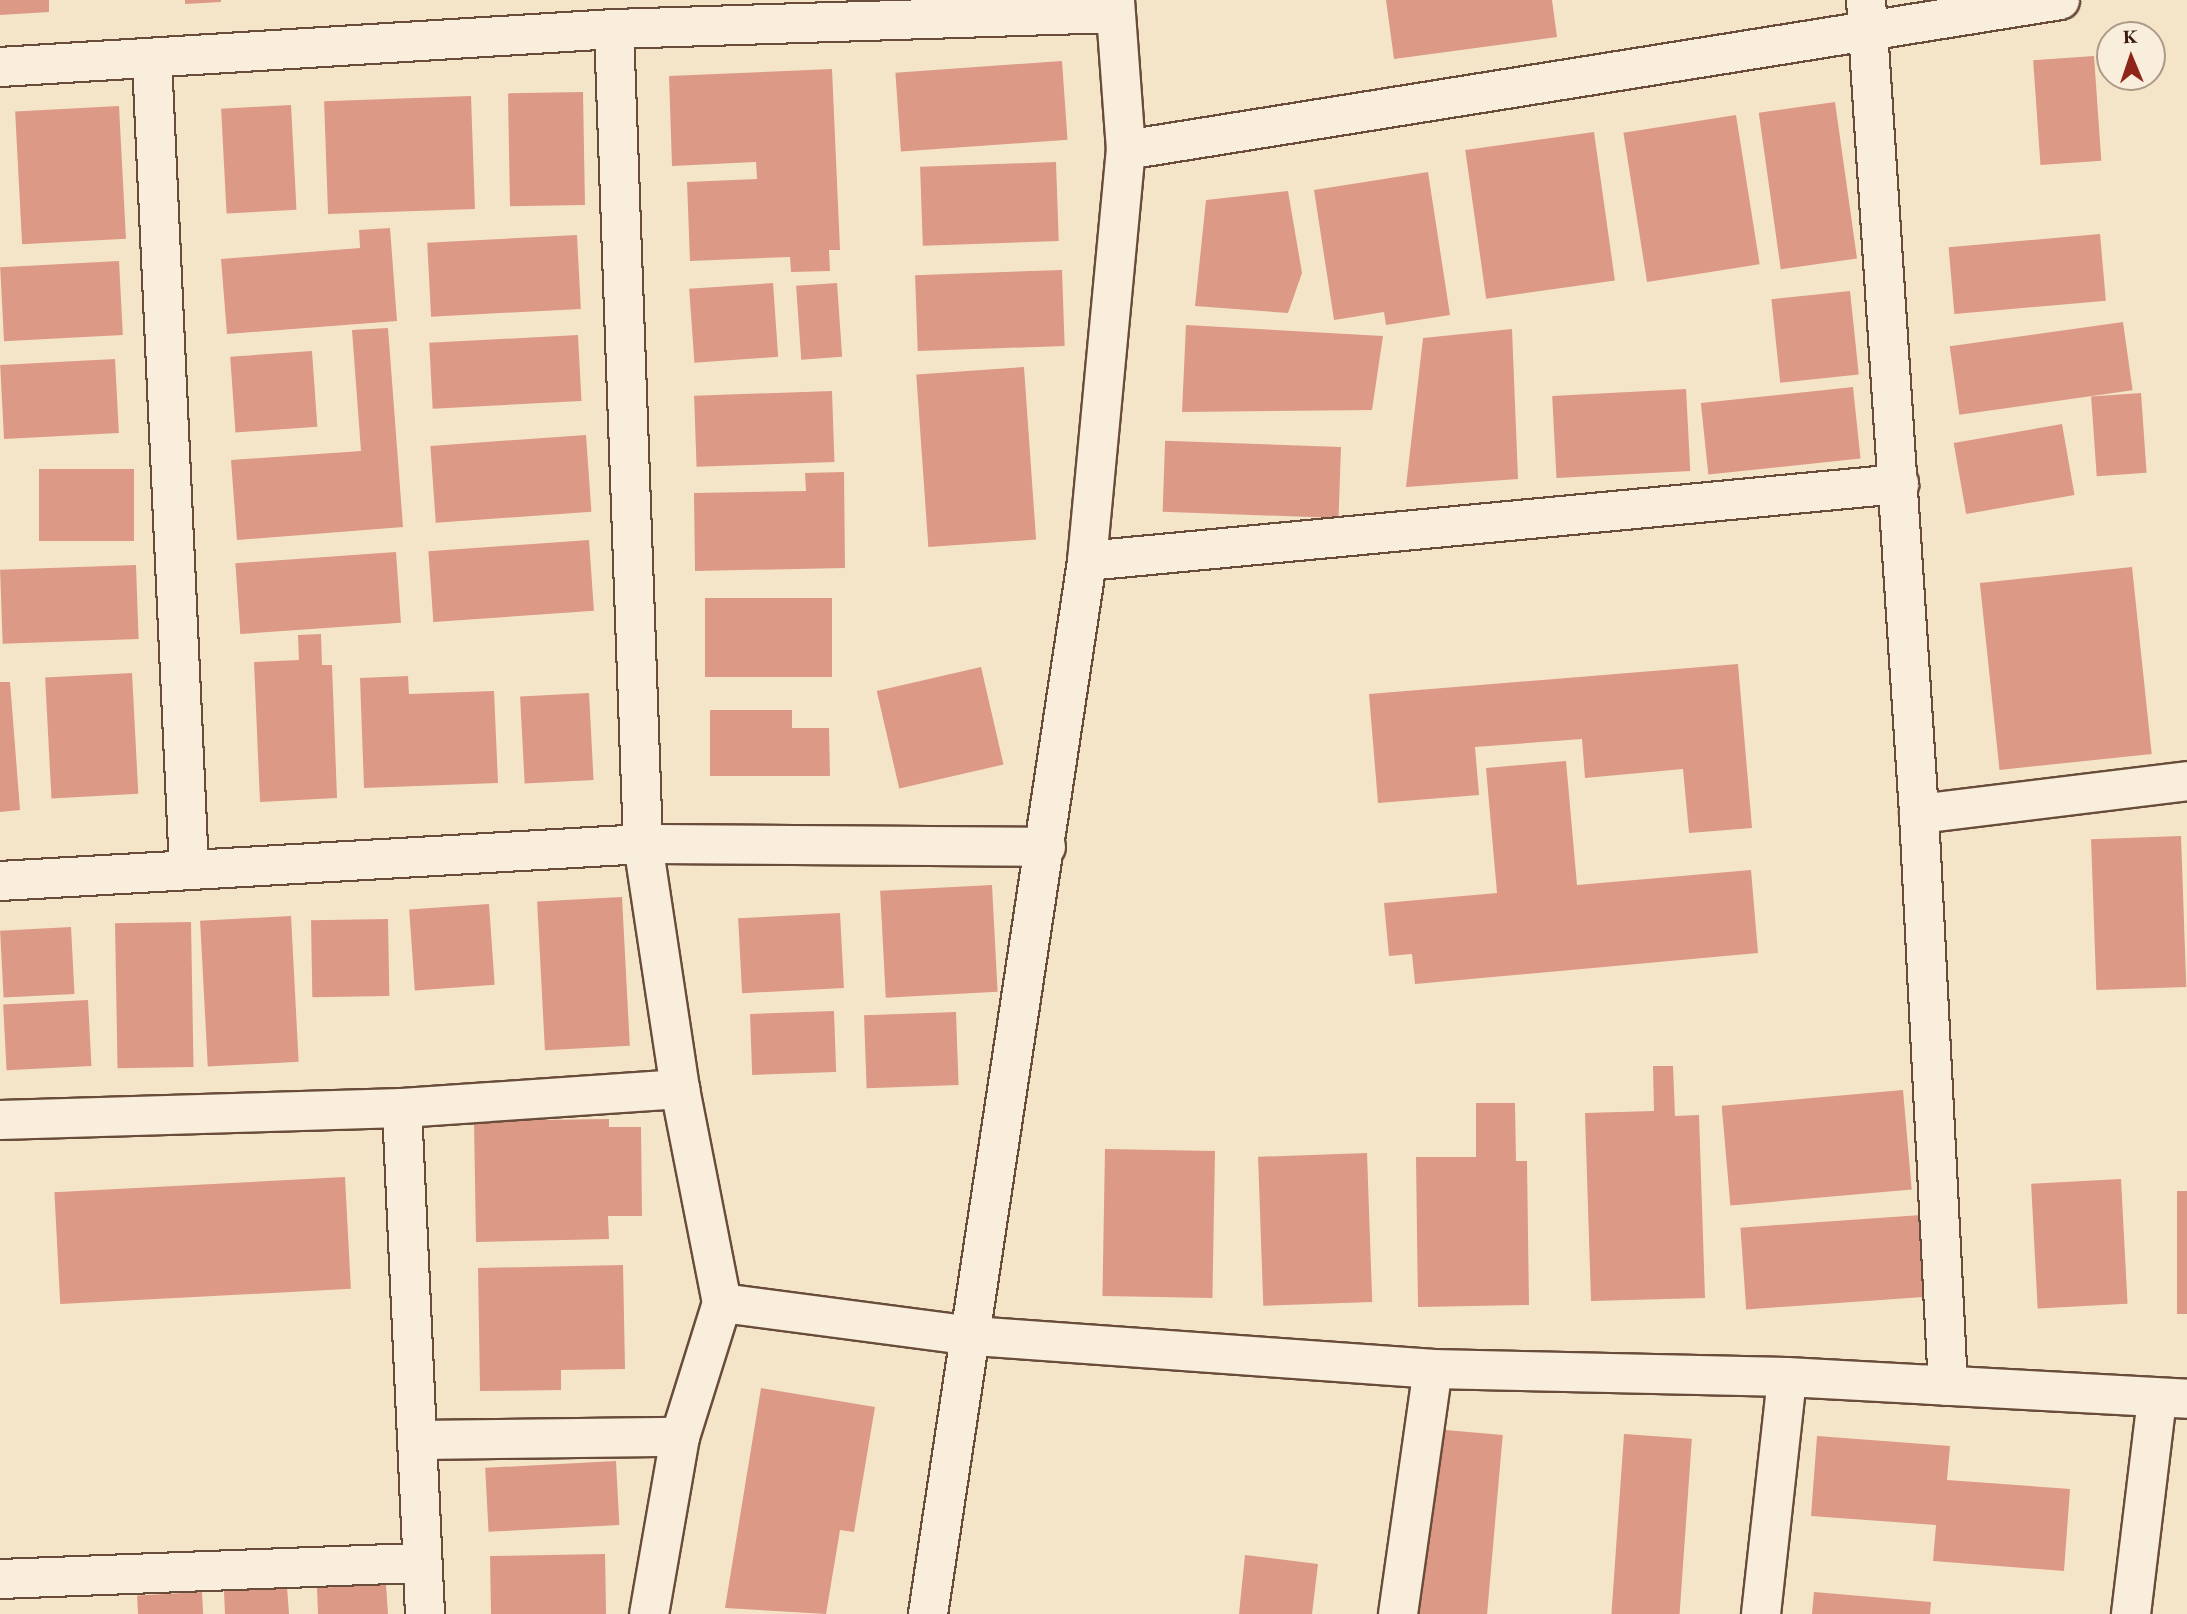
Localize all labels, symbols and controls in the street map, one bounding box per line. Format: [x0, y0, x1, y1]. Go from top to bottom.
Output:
north arrow [2096, 21, 2166, 91]
text: K [2123, 24, 2138, 49]

